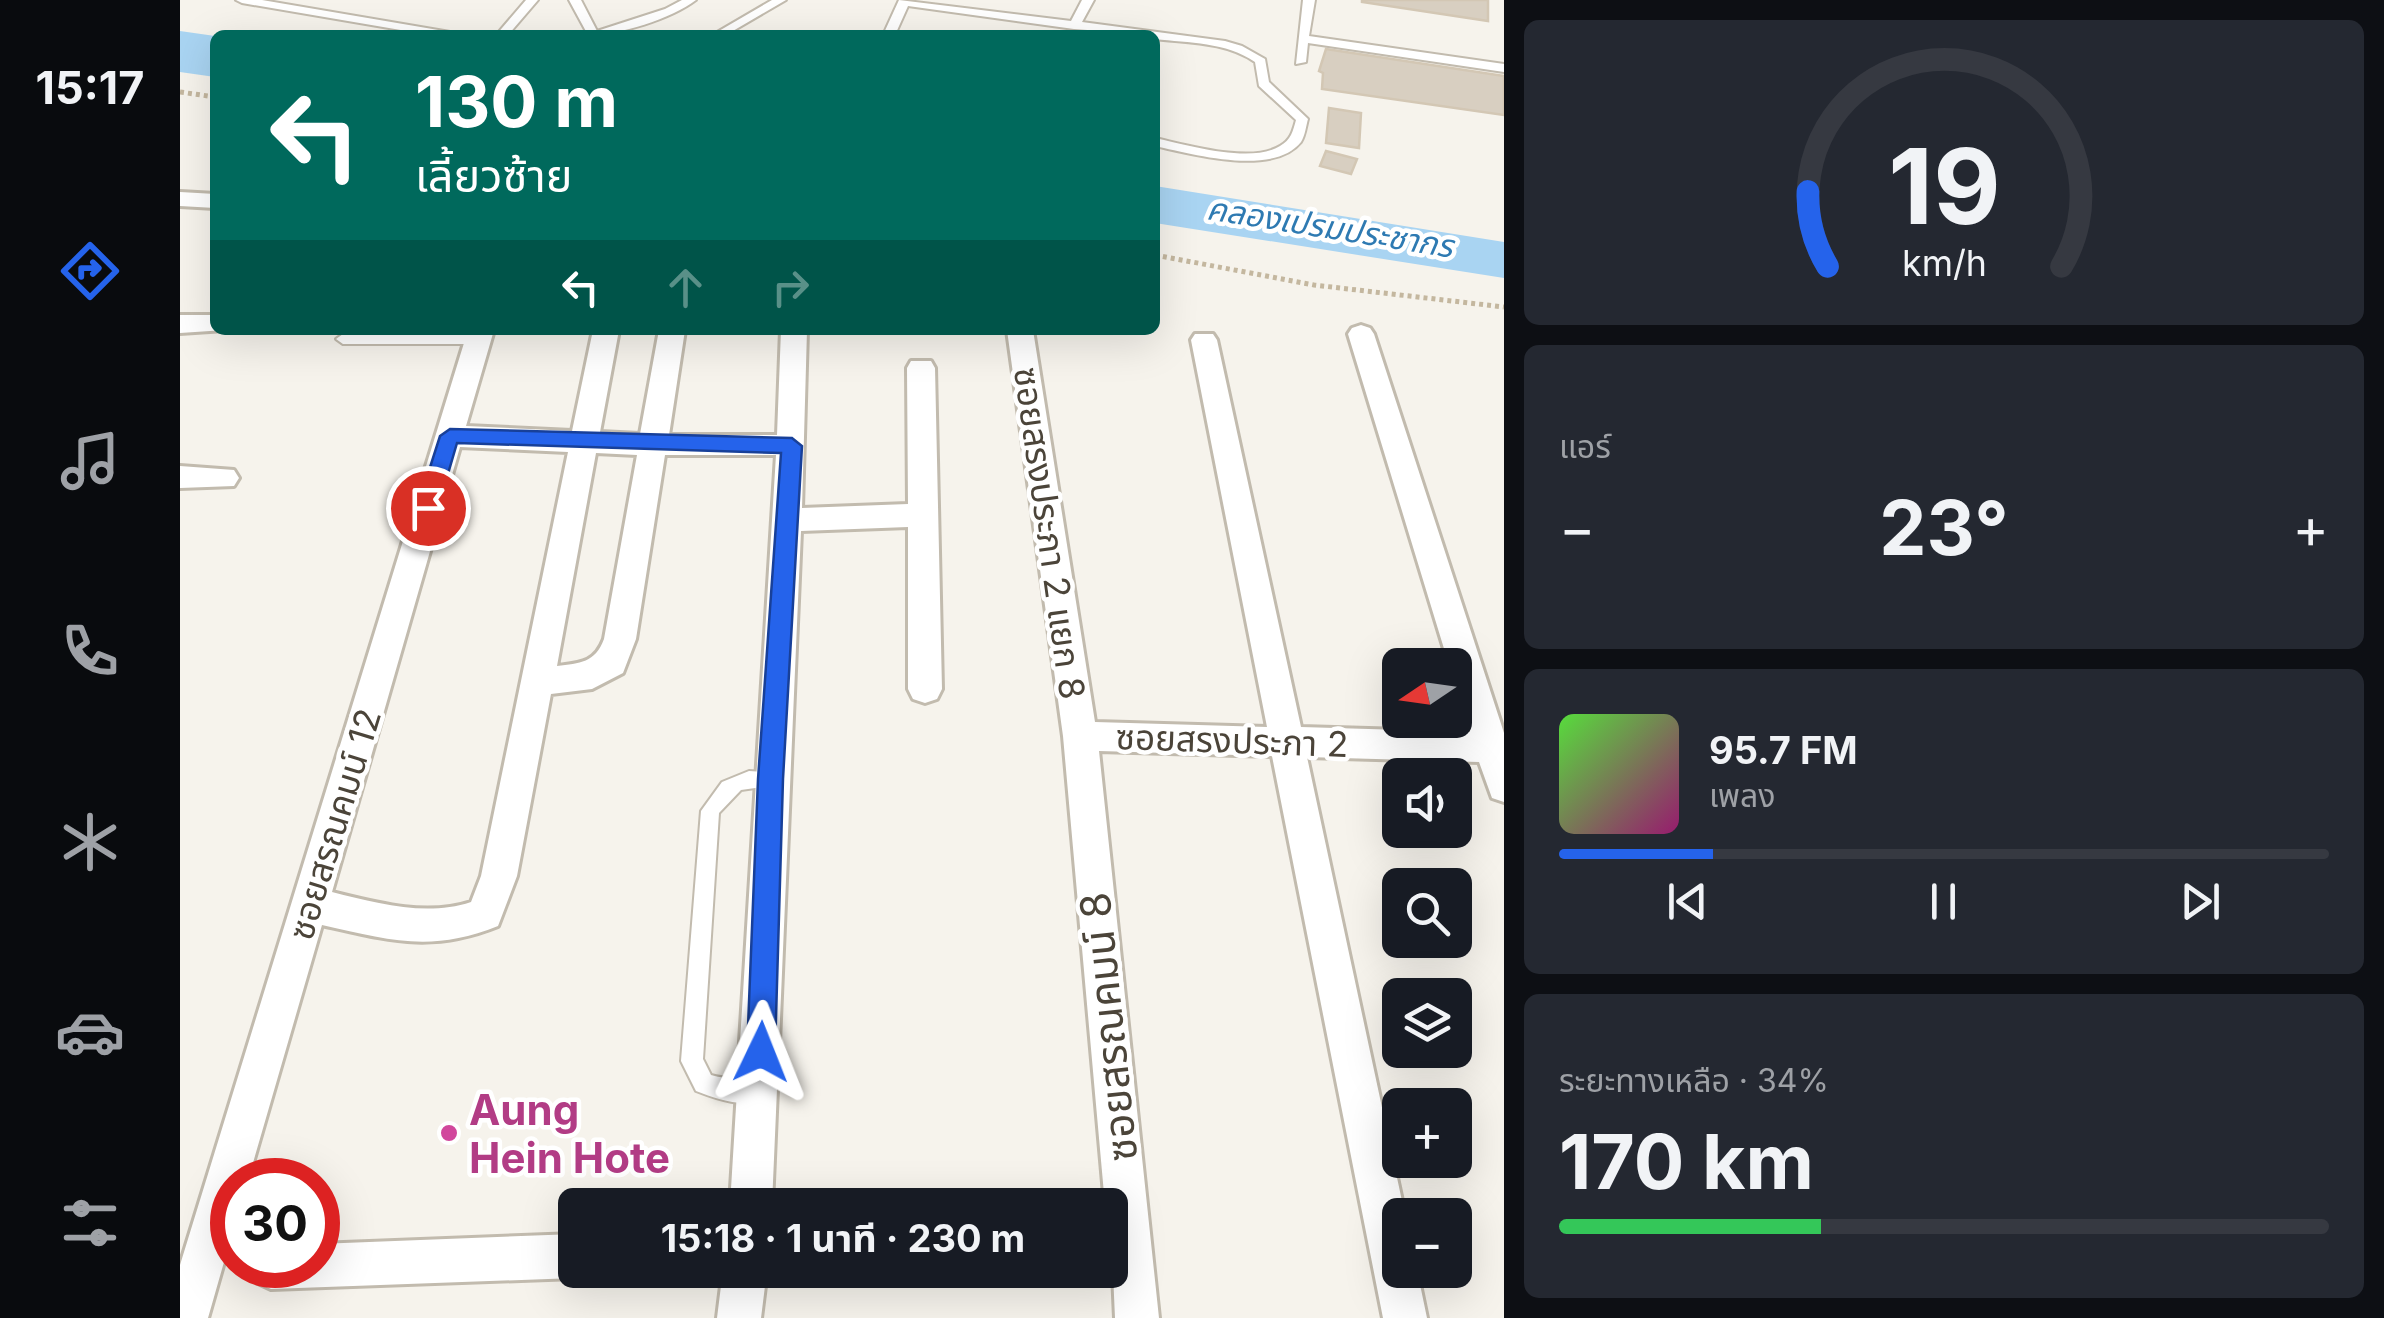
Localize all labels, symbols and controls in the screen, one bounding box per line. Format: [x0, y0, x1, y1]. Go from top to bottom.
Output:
text: 130 m [415, 59, 618, 144]
text: 15:17 [36, 60, 144, 115]
icon: left [250, 70, 380, 200]
text: 19 [1888, 123, 2000, 249]
text: เลี้ยวซ้าย [415, 148, 572, 203]
water label: คลองเปรมประชากร [1204, 188, 1458, 266]
icon: directions [55, 236, 125, 306]
text: km/h [1902, 241, 1986, 285]
icon: left [553, 260, 608, 315]
icon: ahead [658, 260, 713, 315]
icon: right [763, 260, 818, 315]
street label: ซอยสรงประภา 2 แยก 8 [1006, 364, 1094, 702]
icon: music [55, 426, 125, 496]
text: แอร์ [1559, 427, 1611, 466]
pin [386, 466, 471, 551]
icon: arrive [401, 481, 456, 536]
text: 23° [1879, 482, 2009, 573]
text: − [1559, 495, 1595, 561]
text: + [2293, 495, 2329, 561]
icon: phone [55, 616, 125, 686]
north arrow [1382, 648, 1472, 738]
map controls [1382, 648, 1472, 1288]
street label: ซอยสรณคมน์ 12 [279, 704, 389, 944]
street label: ซอยสรงประภา 2 [1115, 715, 1349, 765]
text: 95.7 FM [1709, 727, 1858, 773]
button: sound [1382, 758, 1472, 848]
text: เพลง [1709, 776, 1776, 815]
icon: climate [55, 807, 125, 877]
button: search [1382, 868, 1472, 958]
icon: previous [1660, 874, 1715, 929]
icon: pause [1916, 874, 1971, 929]
icon: next [2173, 874, 2228, 929]
street label: ซอยสรณคมน์ 8 [1069, 890, 1147, 1164]
button: layers [1382, 978, 1472, 1068]
icon: car [55, 997, 125, 1067]
position arrow [709, 1000, 813, 1104]
text: ระยะทางเหลือ · 34% [1559, 1061, 1829, 1100]
place label: Aung Hein Hote [469, 1084, 670, 1183]
button: + [1382, 1088, 1472, 1178]
text: 170 km [1559, 1116, 1814, 1207]
marker: Aung Hein Hote [438, 1122, 460, 1144]
speed limit sign: 30 [210, 1158, 340, 1288]
icon: filters [55, 1188, 125, 1258]
button: − [1382, 1198, 1472, 1288]
text: 15:18 · 1 นาที · 230 m [661, 1215, 1025, 1261]

